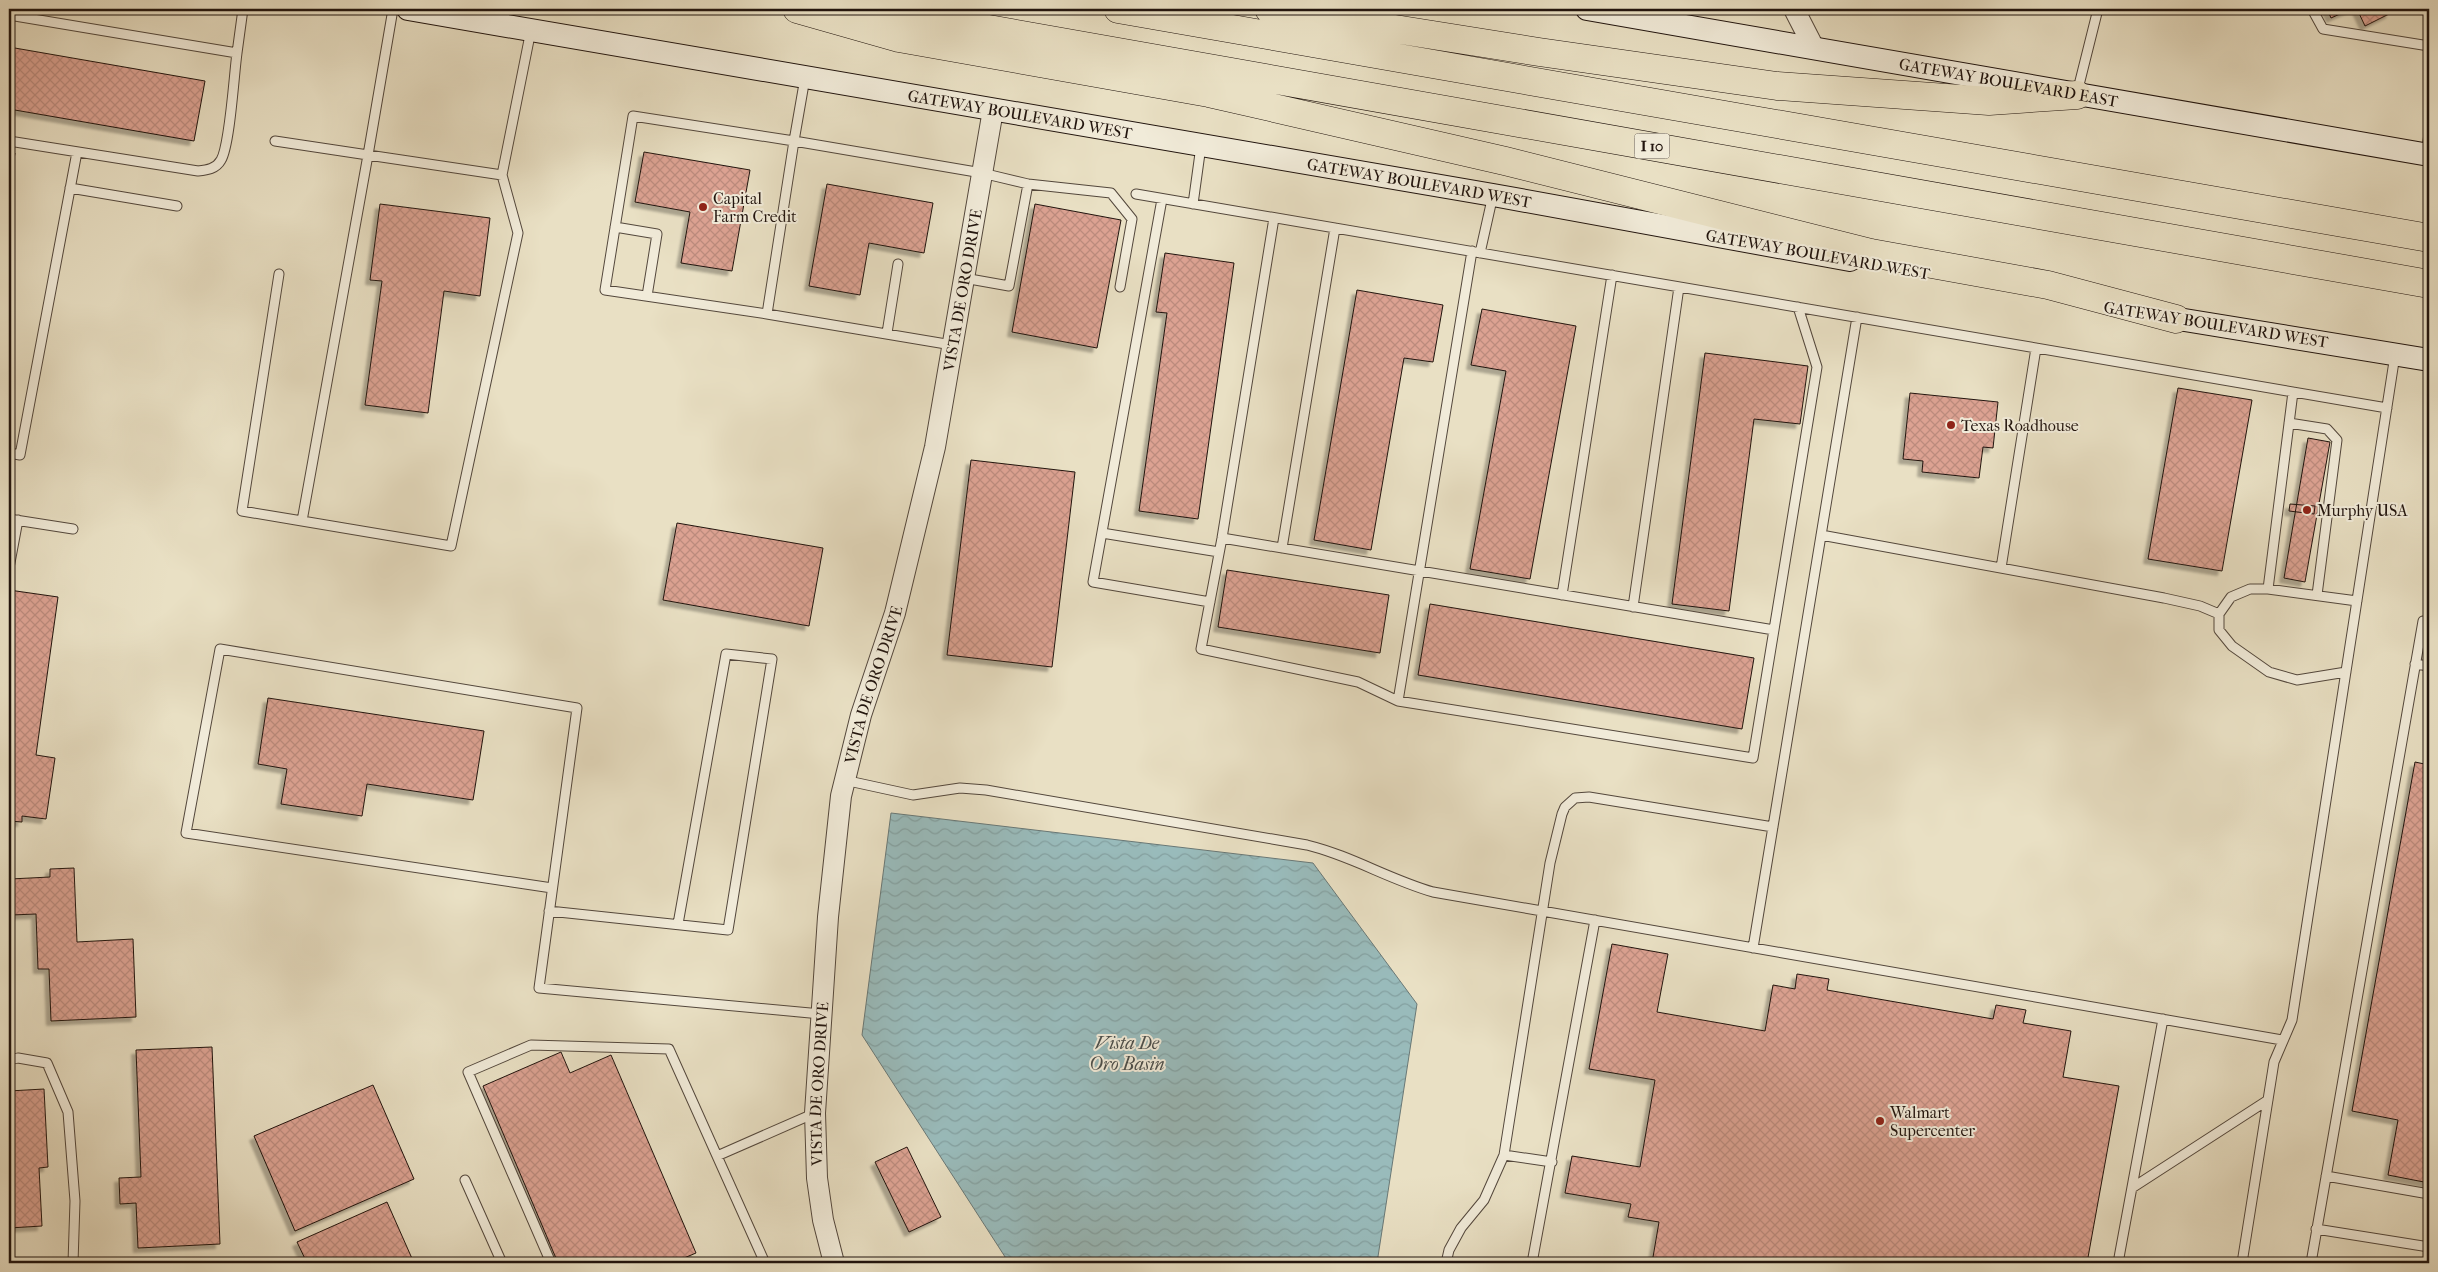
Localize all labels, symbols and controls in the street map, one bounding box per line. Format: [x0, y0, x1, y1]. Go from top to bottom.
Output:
street label: GATEWAY BOULEVARD EAST [1898, 54, 2120, 111]
street label: GATEWAY BOULEVARD WEST [906, 86, 1134, 143]
road number: I 10 [1634, 134, 1670, 158]
street label: GATEWAY BOULEVARD WEST [1306, 154, 1533, 212]
place label: Capital Farm Credit [713, 189, 797, 226]
marker: Capital Farm Credit [697, 201, 709, 213]
street label: VISTA DE ORO DRIVE [939, 207, 986, 374]
street label: GATEWAY BOULEVARD WEST [1704, 225, 1932, 284]
street label: GATEWAY BOULEVARD WEST [2102, 297, 2330, 352]
place label: Texas Roadhouse [1961, 416, 2079, 435]
marker: Texas Roadhouse [1945, 419, 1957, 431]
place label: Murphy USA [2317, 501, 2408, 520]
marker: Murphy USA [2301, 504, 2313, 516]
street label: VISTA DE ORO DRIVE [840, 604, 906, 766]
street label: VISTA DE ORO DRIVE [806, 1001, 832, 1167]
water label: Vista De Oro Basin [1089, 1033, 1165, 1075]
place label: Walmart Supercenter [1889, 1103, 1975, 1140]
marker: Walmart Supercenter [1874, 1115, 1886, 1127]

